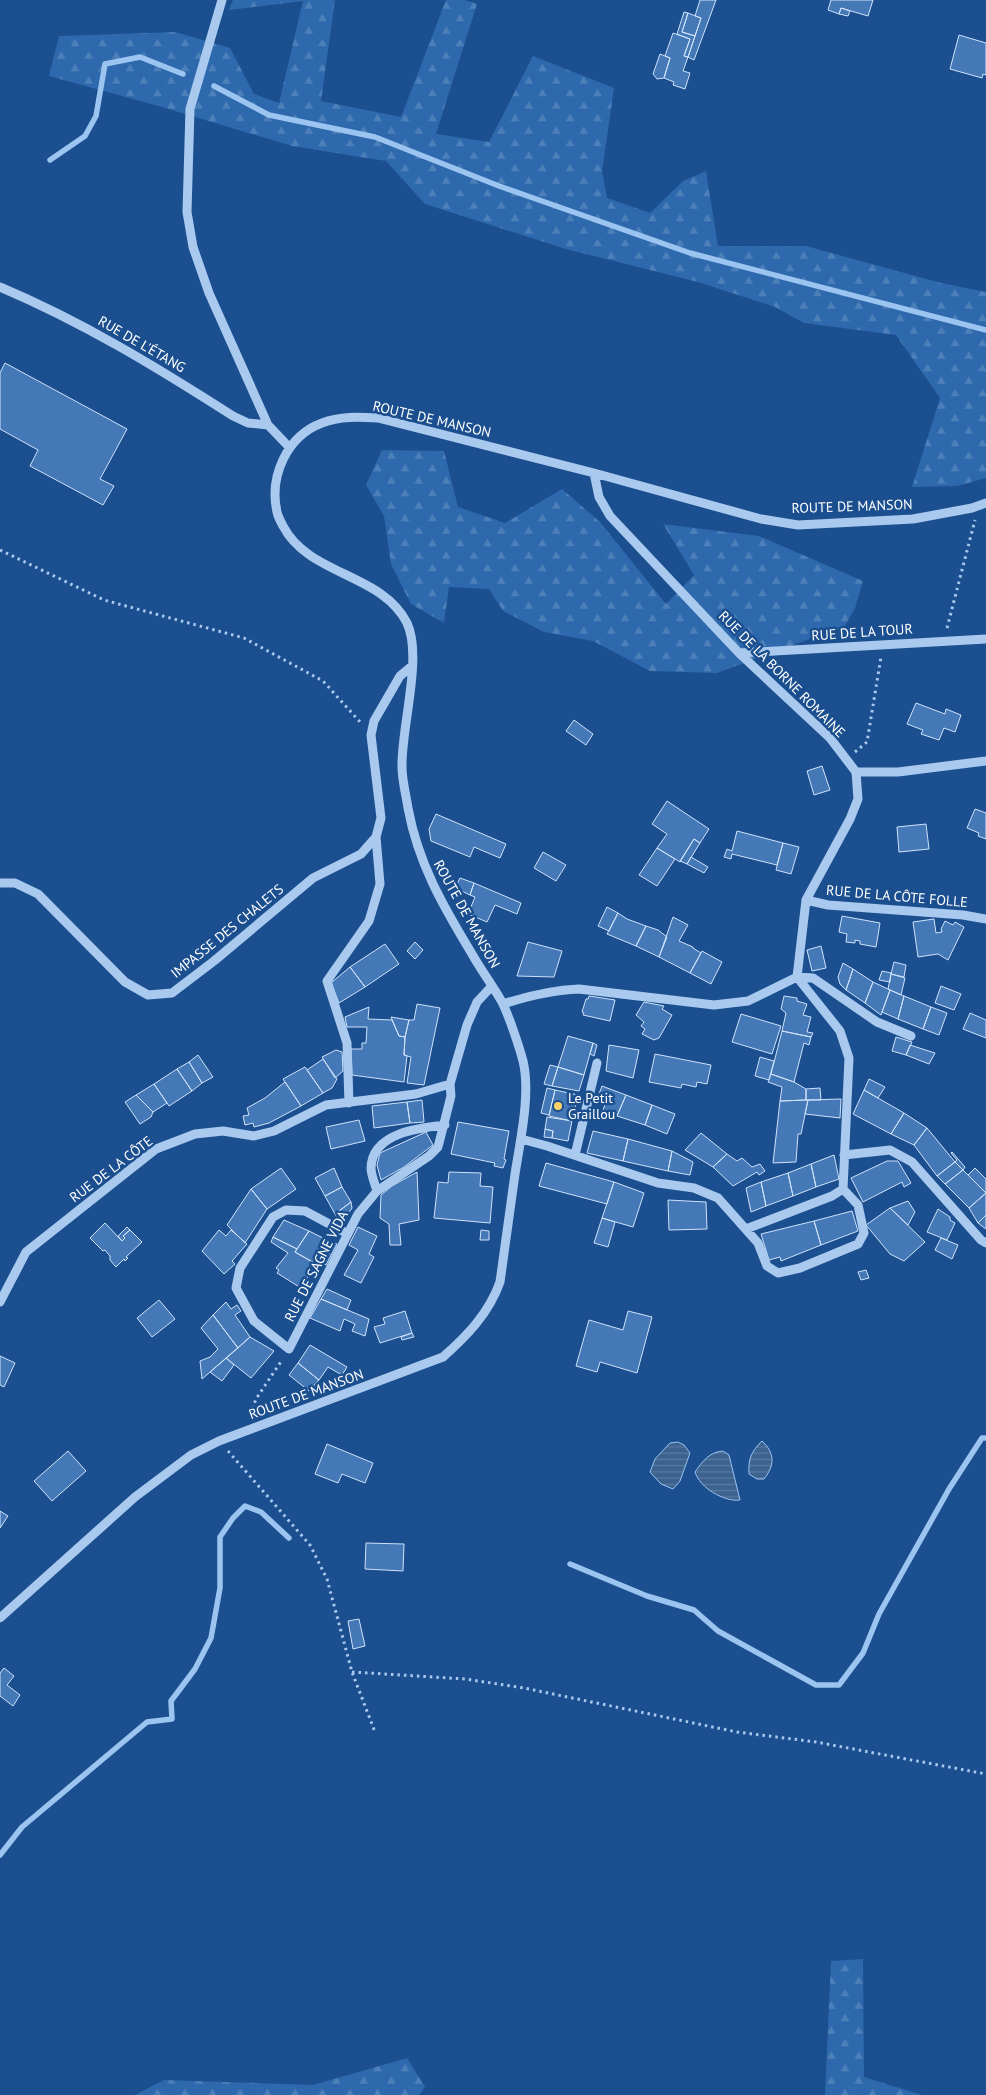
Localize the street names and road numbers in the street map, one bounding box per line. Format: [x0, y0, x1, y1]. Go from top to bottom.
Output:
street label: RUE DE L'ÉTANG [95, 312, 189, 376]
street label: ROUTE DE MANSON [371, 397, 493, 441]
street label: ROUTE DE MANSON [791, 495, 913, 517]
street label: RUE DE LA BORNE ROMAINE [715, 607, 849, 741]
street label: RUE DE LA TOUR [811, 619, 913, 645]
street label: ROUTE DE MANSON [430, 857, 504, 971]
street label: IMPASSE DES CHALETS [167, 880, 287, 982]
street label: RUE DE LA CÔTE FOLLE [825, 881, 969, 911]
street label: RUE DE LA CÔTE [66, 1132, 156, 1206]
street label: RUE DE SAGNE VIDA [280, 1207, 352, 1325]
street label: ROUTE DE MANSON [246, 1365, 366, 1423]

